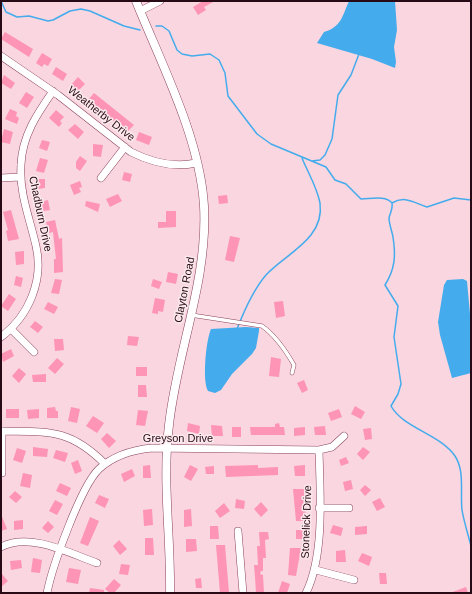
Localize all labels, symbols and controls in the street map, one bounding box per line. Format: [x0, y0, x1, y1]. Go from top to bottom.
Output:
street label: Weatherby Drive [65, 84, 137, 144]
street label: Chadburn Drive [26, 175, 54, 253]
street label: Clayton Road [172, 256, 198, 324]
street label: Greyson Drive [143, 432, 213, 446]
street label: Stonelick Drive [299, 485, 315, 559]

